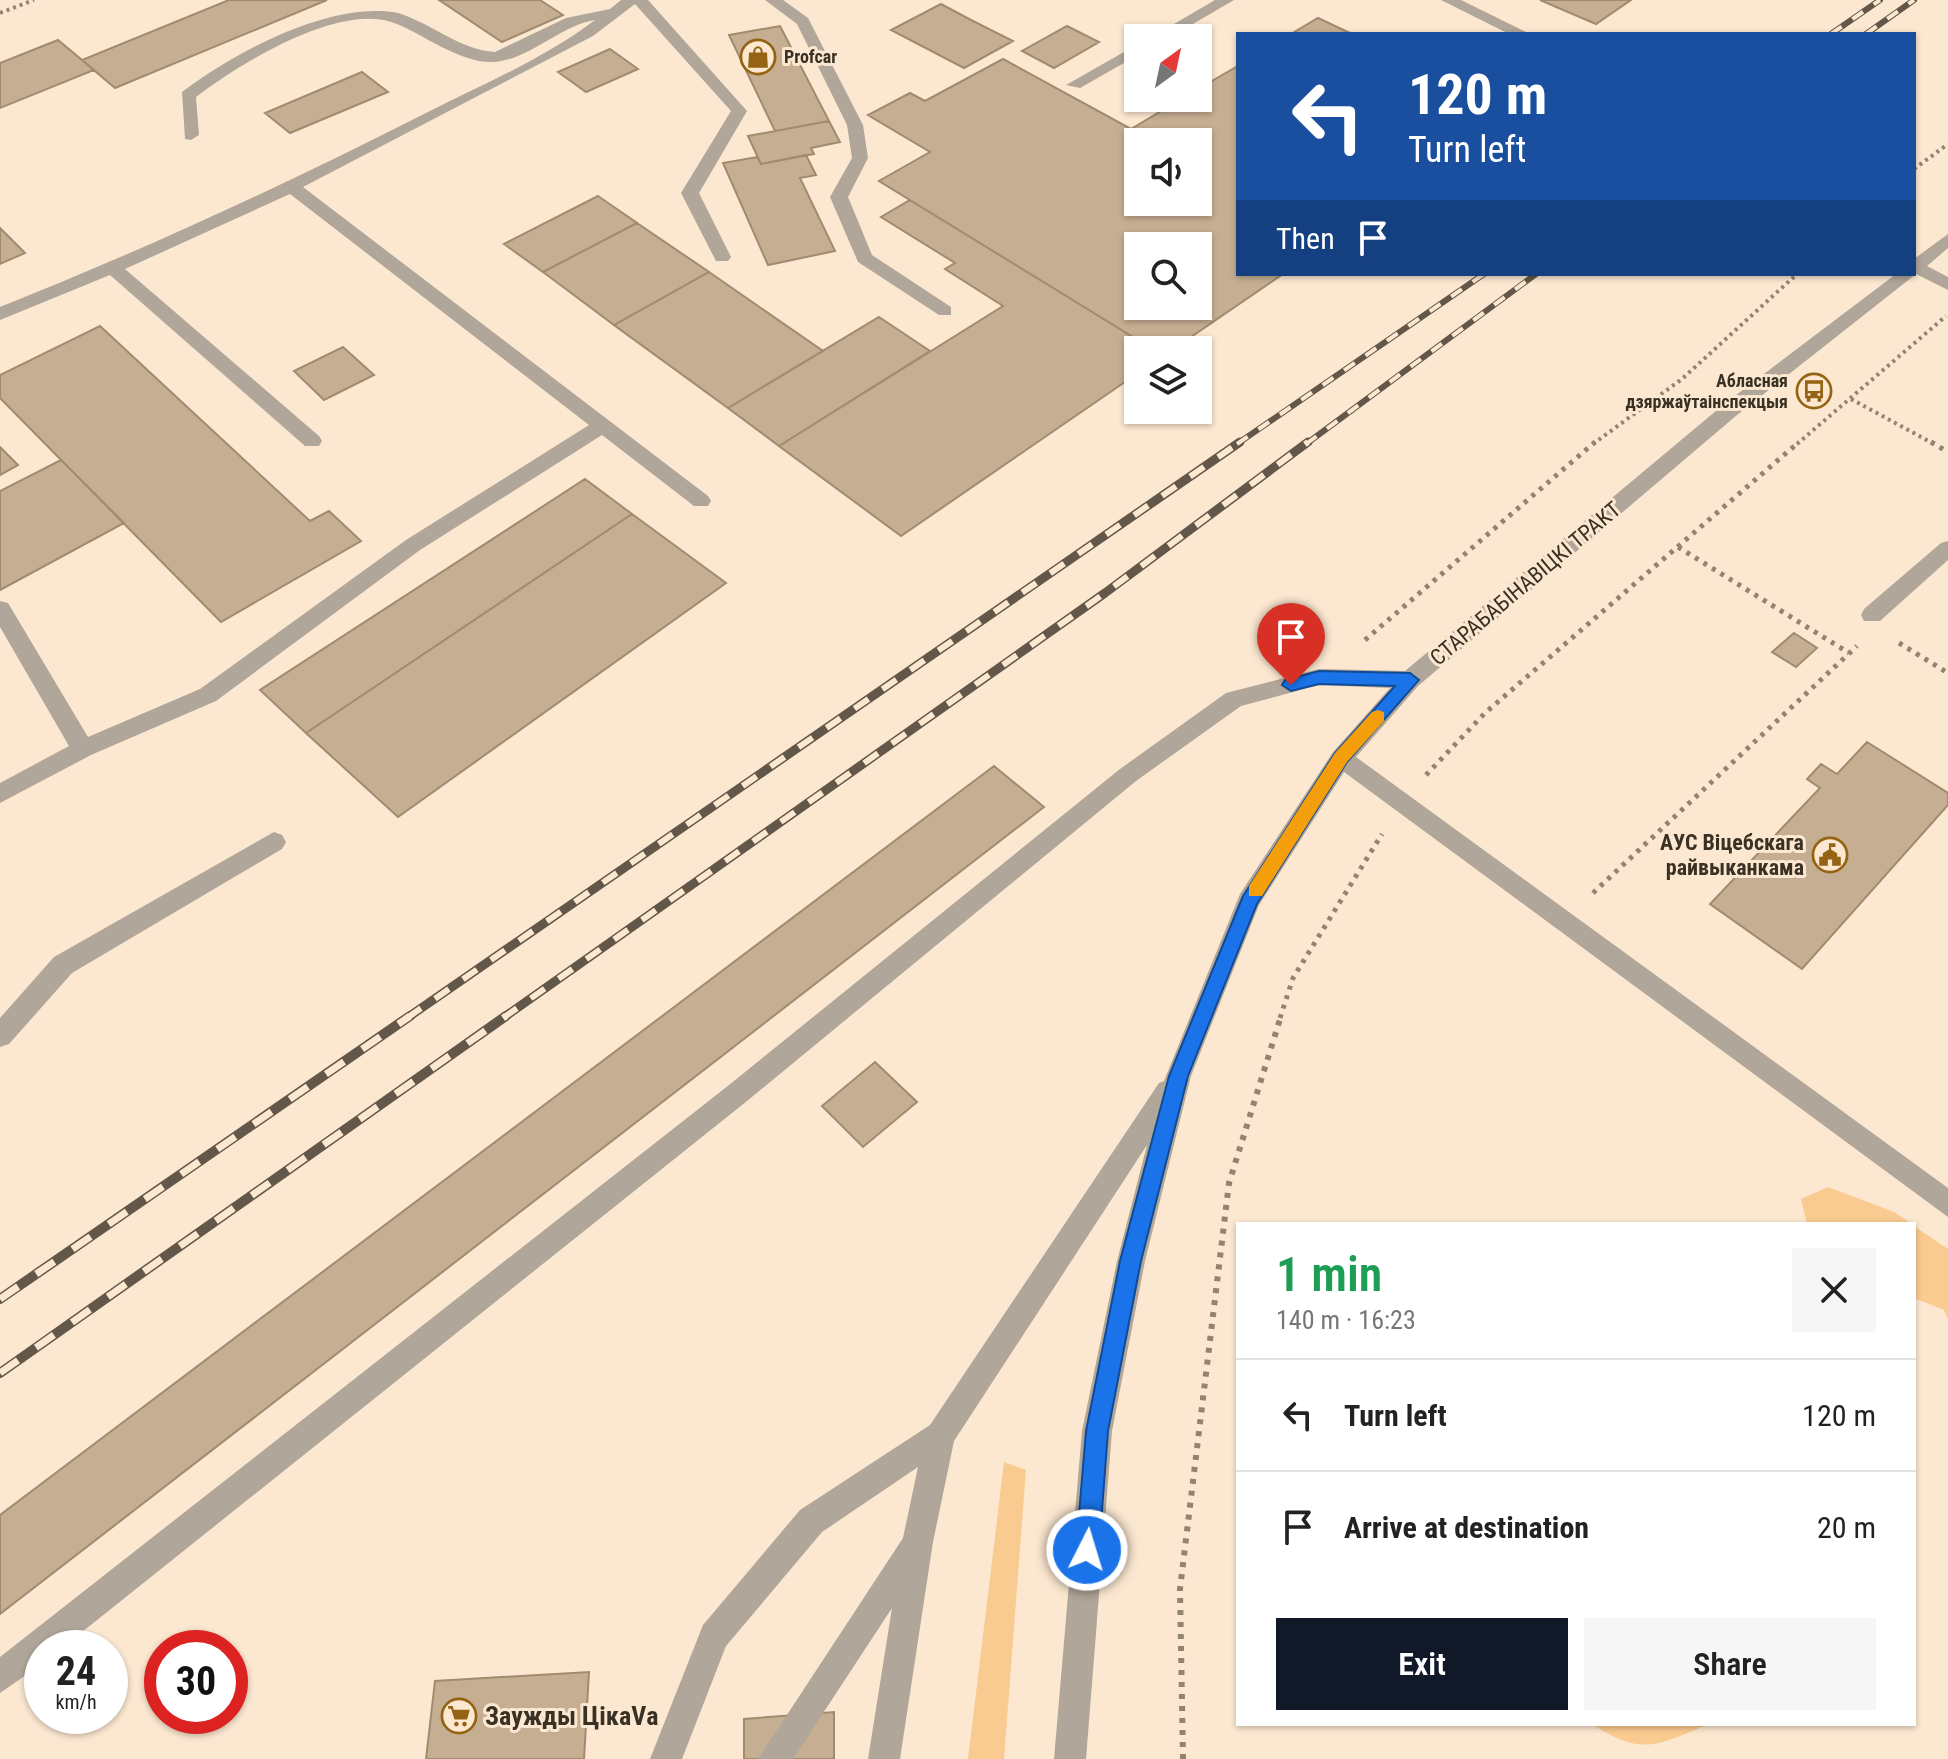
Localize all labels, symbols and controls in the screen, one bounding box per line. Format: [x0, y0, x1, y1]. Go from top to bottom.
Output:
north arrow [1124, 24, 1212, 112]
map controls [1124, 24, 1212, 424]
shop icon: Profcar [739, 38, 777, 76]
place label: Profcar [784, 46, 837, 67]
text: 120 m [1408, 62, 1547, 128]
icon: left [1276, 64, 1380, 168]
button: sound [1124, 128, 1212, 216]
text: Turn left [1408, 129, 1526, 171]
icon: arrive [1351, 216, 1395, 260]
text: Then [1276, 221, 1335, 256]
button: search [1124, 232, 1212, 320]
button: layers [1124, 336, 1212, 424]
place label: Абласная дзяржаўтаінспекцыя [1625, 370, 1788, 412]
bus stop icon: Абласная дзяржаўтаінспекцыя [1795, 372, 1833, 410]
street label: СТАРАБАБІНАВІЦКІ ТРАКТ [1425, 497, 1625, 670]
pin [1257, 603, 1325, 685]
icon: arrive [1269, 615, 1313, 659]
place label: АУС Віцебскага райвыканкама [1660, 830, 1804, 880]
public building icon: АУС Віцебскага райвыканкама [1811, 836, 1849, 874]
text: 1 min [1276, 1246, 1382, 1303]
button: close [1792, 1248, 1876, 1332]
text: 140 m · 16:23 [1276, 1305, 1416, 1335]
icon: left [1276, 1393, 1320, 1437]
text: Turn left [1344, 1398, 1447, 1433]
text: 120 m [1802, 1398, 1876, 1433]
icon: arrive [1276, 1505, 1320, 1549]
position arrow [1045, 1508, 1129, 1592]
text: Arrive at destination [1344, 1510, 1589, 1545]
text: 20 m [1817, 1510, 1876, 1545]
button: Exit [1276, 1618, 1568, 1710]
button: Share [1584, 1618, 1876, 1710]
speed limit sign: 30 [144, 1630, 248, 1734]
text: 24 [56, 1648, 96, 1695]
text: km/h [55, 1690, 97, 1714]
supermarket icon: Заужды ЦікаVа [440, 1697, 478, 1735]
place label: Заужды ЦікаVа [485, 1701, 658, 1731]

